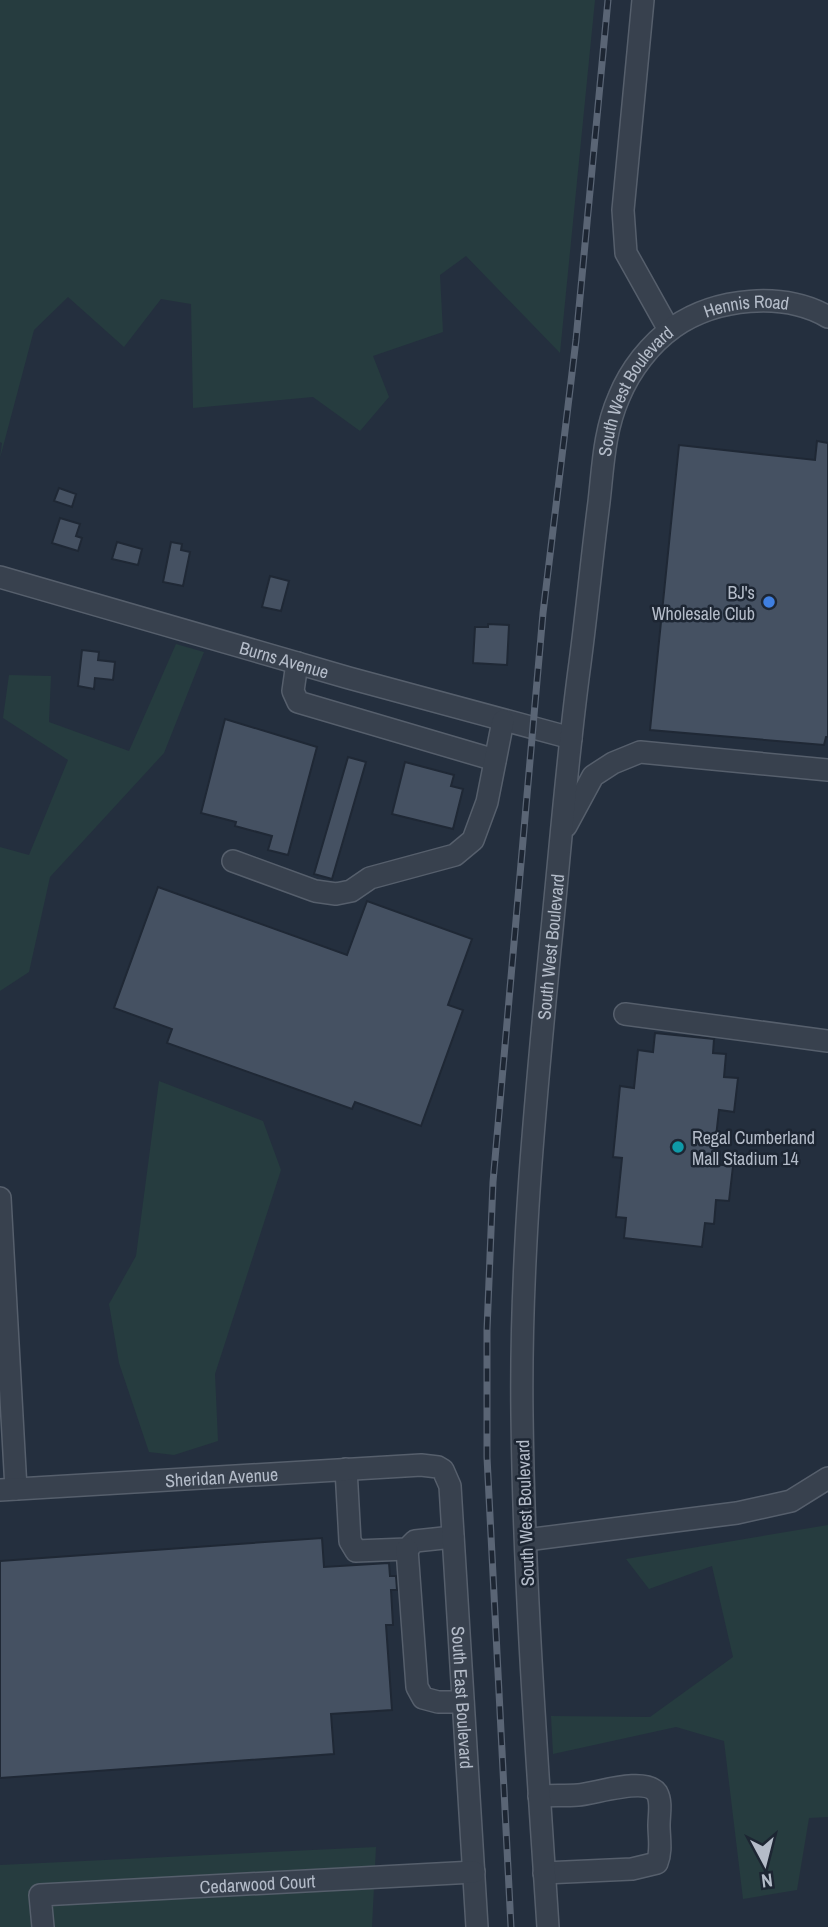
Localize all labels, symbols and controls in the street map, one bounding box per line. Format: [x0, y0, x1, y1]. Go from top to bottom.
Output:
street label: Hennis Road [700, 288, 791, 323]
street label: South West Boulevard [591, 320, 678, 458]
place label: BJ's Wholesale Club [652, 580, 755, 626]
marker: BJ's Wholesale Club [761, 594, 777, 610]
street label: Burns Avenue [237, 635, 332, 684]
street label: South West Boulevard [531, 873, 570, 1021]
place label: Regal Cumberland Mall Stadium 14 [692, 1125, 815, 1171]
marker: Regal Cumberland Mall Stadium 14 [670, 1139, 686, 1155]
street label: South West Boulevard [510, 1439, 540, 1587]
street label: Sheridan Avenue [164, 1461, 279, 1493]
street label: South East Boulevard [446, 1625, 480, 1770]
north arrow [730, 1829, 800, 1899]
text: N [760, 1867, 774, 1894]
street label: Cedarwood Court [199, 1868, 316, 1899]

